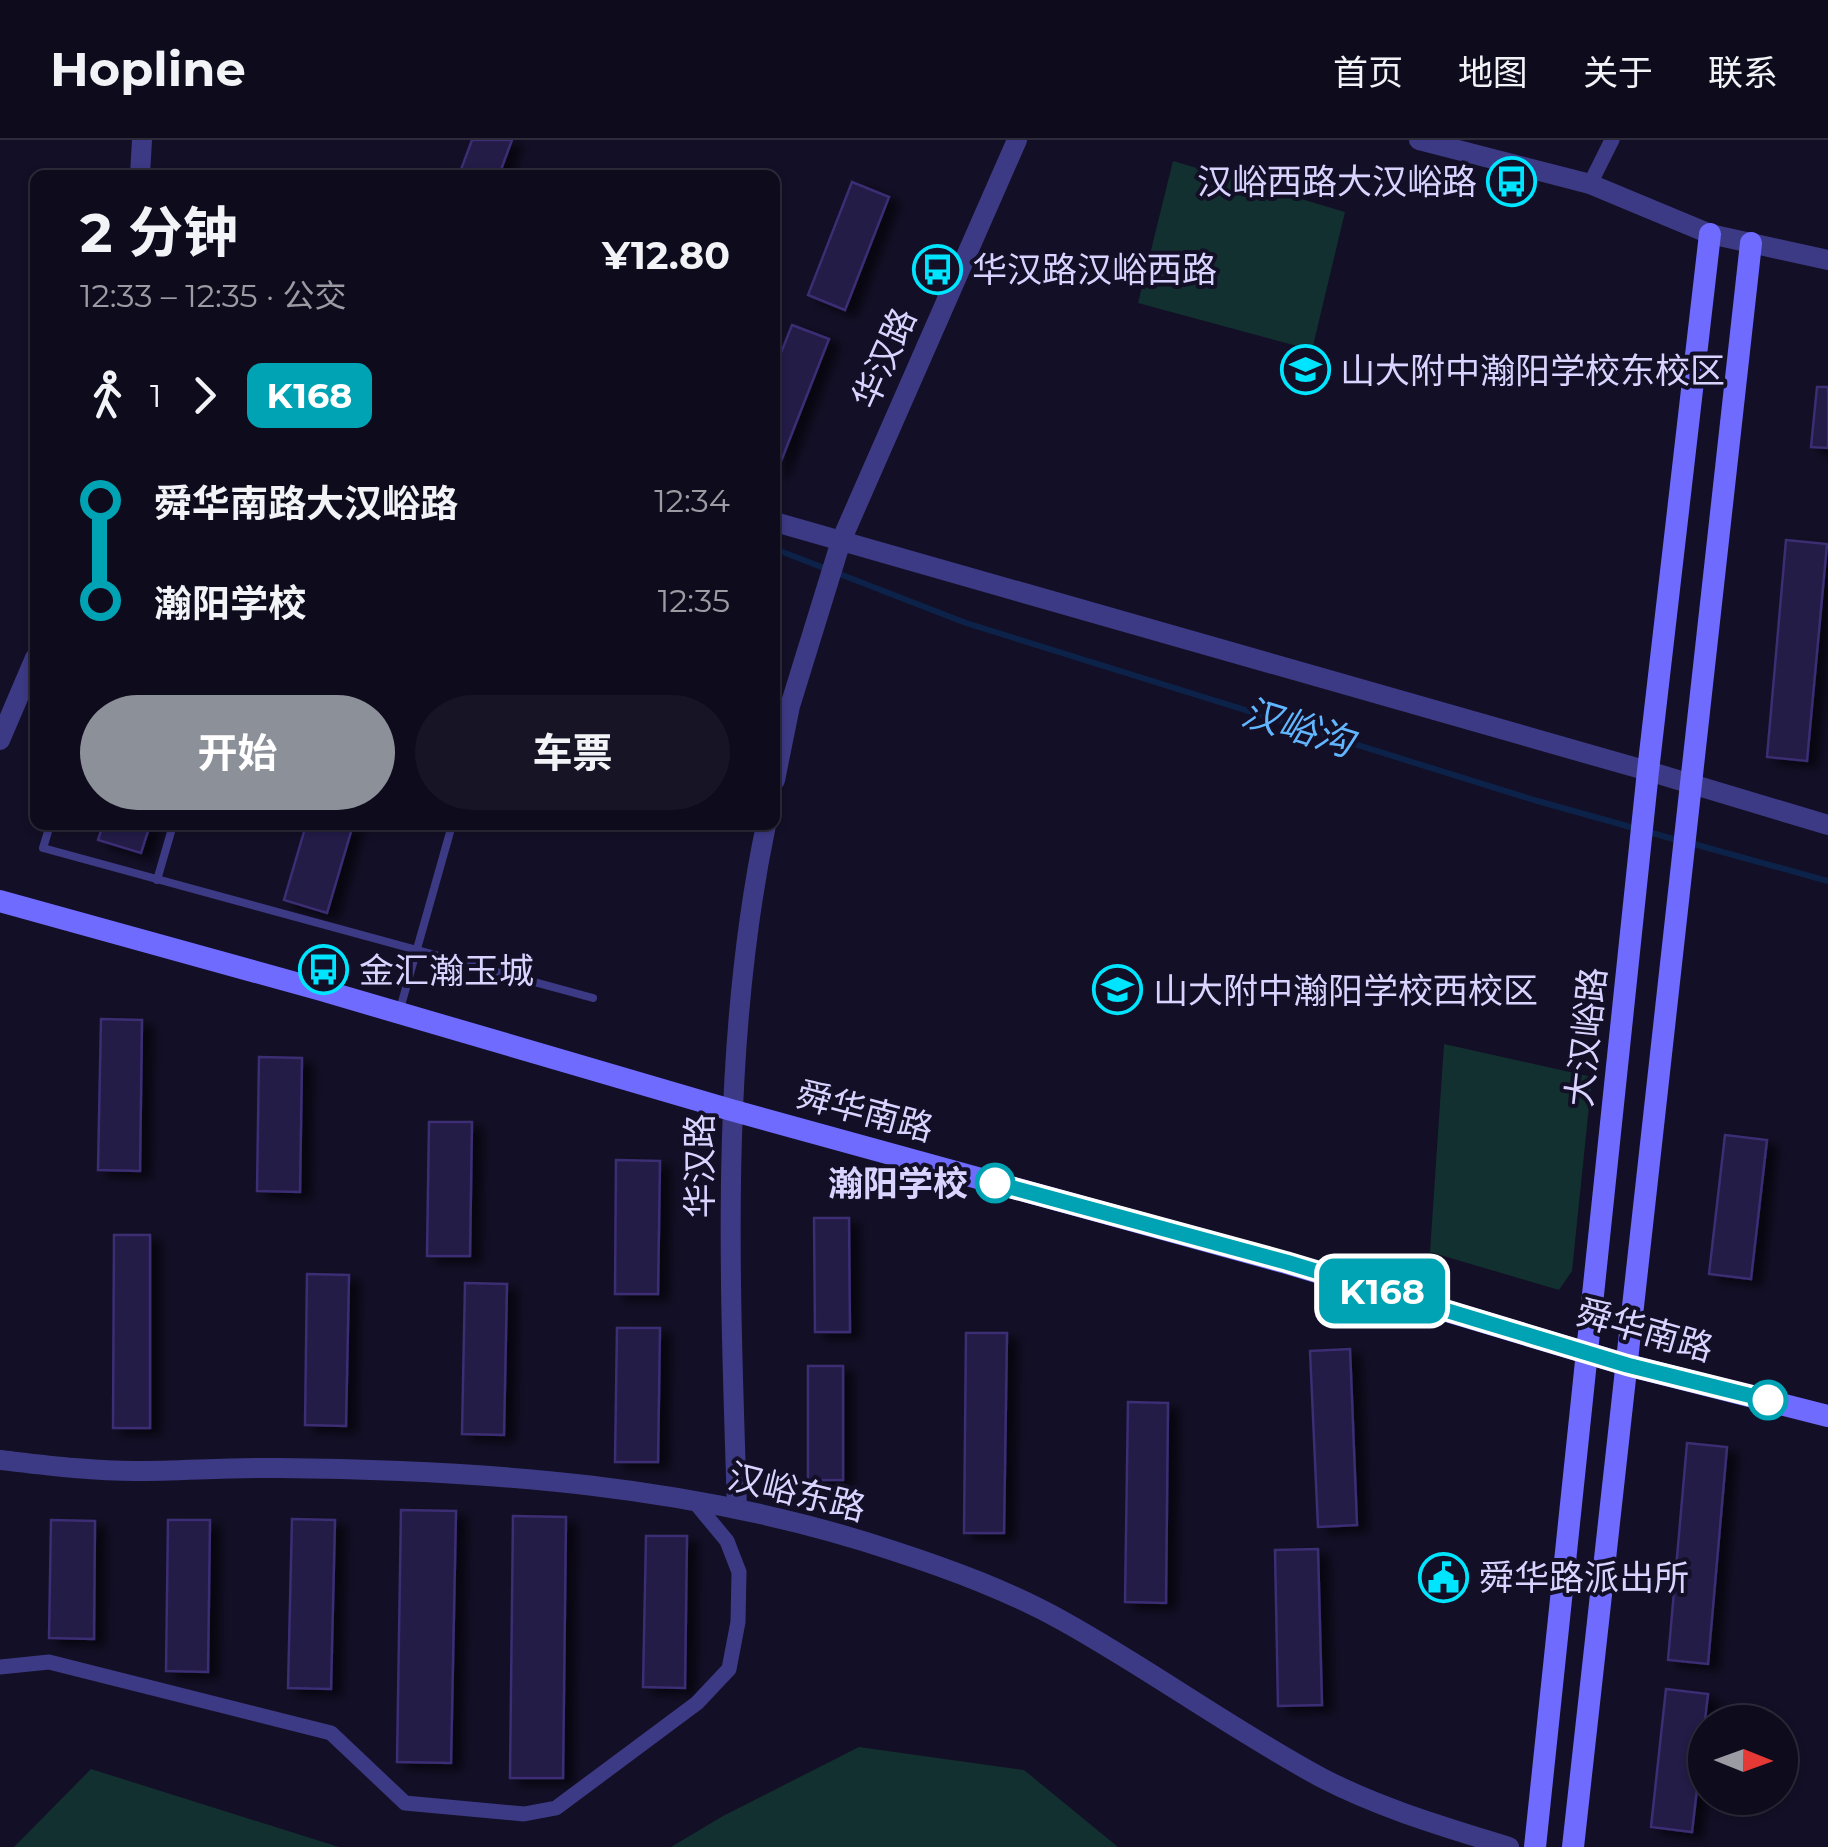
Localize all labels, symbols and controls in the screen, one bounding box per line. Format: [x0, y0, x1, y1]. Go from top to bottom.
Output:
text: Hopline [50, 40, 246, 98]
text: 首页 [1333, 51, 1403, 94]
text: 地图 [1458, 51, 1528, 94]
text: 关于 [1583, 51, 1653, 94]
text: 联系 [1708, 51, 1778, 94]
bus stop icon: 汉峪西路大汉峪路 [1486, 155, 1538, 207]
place label: 汉峪西路大汉峪路 [1197, 160, 1477, 203]
text: 2 分钟 [80, 199, 238, 266]
text: ¥12.80 [602, 232, 730, 279]
bus stop icon: 华汉路汉峪西路 [911, 243, 963, 295]
place label: 华汉路汉峪西路 [972, 248, 1217, 291]
text: 12:33 – 12:35 · 公交 [80, 276, 346, 315]
street label: 华汉路 [843, 301, 925, 415]
school or university icon: 山大附中瀚阳学校东校区 [1279, 344, 1331, 396]
place label: 山大附中瀚阳学校东校区 [1340, 349, 1725, 392]
icon: walk [80, 368, 135, 423]
icon: forward [177, 368, 232, 423]
text: K168 [267, 374, 352, 417]
text: 1 [150, 376, 162, 415]
text: 舜华南路大汉峪路 [154, 480, 458, 527]
text: 12:34 [654, 481, 730, 520]
text: 瀚阳学校 [154, 580, 306, 627]
text: 12:35 [658, 581, 730, 620]
water label: 汉峪沟 [1237, 688, 1363, 767]
button: 开始 [80, 695, 395, 810]
button: 车票 [415, 695, 730, 810]
bus stop icon: 金汇瀚玉城 [298, 944, 350, 996]
place label: 金汇瀚玉城 [359, 949, 534, 992]
school or university icon: 山大附中瀚阳学校西校区 [1092, 964, 1144, 1016]
street label: 大汉峪路 [1557, 965, 1615, 1109]
place label: 山大附中瀚阳学校西校区 [1153, 969, 1538, 1012]
street label: 舜华南路 [792, 1072, 938, 1150]
street label: 华汉路 [678, 1113, 721, 1219]
place label: 瀚阳学校 [828, 1162, 968, 1205]
marker: 瀚阳学校 [976, 1164, 1014, 1202]
line badge: K168 [1312, 1258, 1452, 1324]
text: K168 [1339, 1270, 1425, 1313]
street label: 舜华南路 [1572, 1290, 1718, 1370]
unlabelled marker [1749, 1381, 1787, 1419]
street label: 汉峪东路 [724, 1454, 870, 1530]
public building icon: 舜华路派出所 [1418, 1551, 1470, 1603]
place label: 舜华路派出所 [1479, 1556, 1689, 1599]
north arrow [1688, 1705, 1798, 1815]
map controls [1688, 1705, 1798, 1815]

